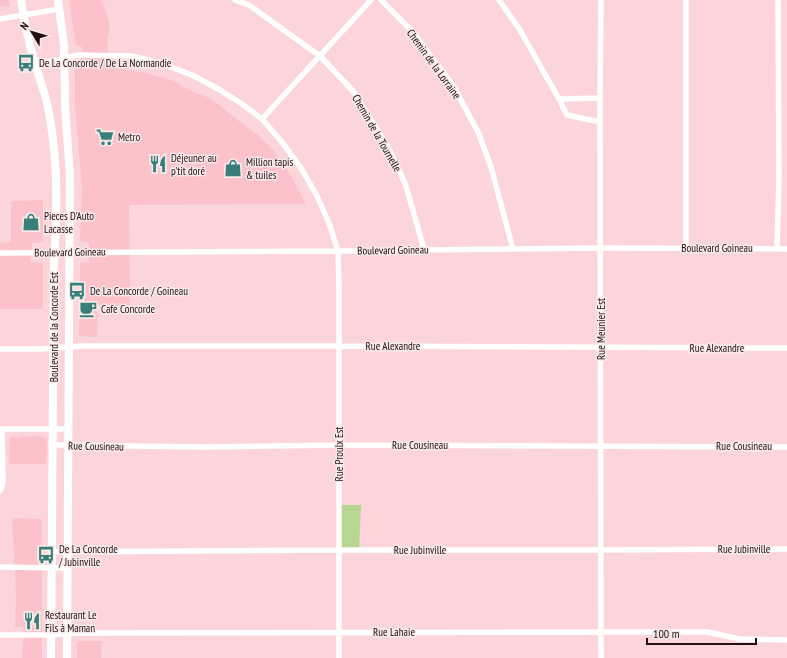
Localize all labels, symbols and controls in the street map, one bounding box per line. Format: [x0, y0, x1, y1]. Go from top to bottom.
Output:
north arrow [12, 12, 52, 52]
text: N [17, 19, 31, 32]
street label: Chemin de la Lorraine [404, 26, 464, 102]
bus stop icon: De La Concorde / De La Normandie [16, 53, 36, 73]
place label: De La Concorde / De La Normandie [39, 56, 172, 70]
street label: Chemin de la Tournelle [349, 92, 405, 175]
supermarket icon: Metro [95, 127, 115, 147]
place label: Metro [118, 130, 141, 144]
place label: Déjeuner au p'tit doré [171, 151, 217, 178]
restaurant icon: Déjeuner au p'tit doré [148, 154, 168, 174]
place label: Million tapis & tuiles [246, 155, 293, 182]
shop icon: Million tapis & tuiles [223, 158, 243, 178]
place label: Pieces D'Auto Lacasse [44, 209, 94, 236]
shop icon: Pieces D'Auto Lacasse [21, 212, 41, 232]
street label: Boulevard Goineau [681, 241, 753, 255]
street label: Boulevard Goineau [357, 242, 429, 258]
street label: Boulevard Goineau [34, 244, 106, 260]
street label: Boulevard de la Concorde Est [47, 272, 61, 382]
bus stop icon: De La Concorde / Goineau [67, 281, 87, 301]
place label: De La Concorde / Goineau [90, 284, 188, 298]
street label: Rue Meunier Est [594, 298, 608, 360]
cafe icon: Cafe Concorde [78, 299, 98, 319]
place label: Cafe Concorde [101, 302, 155, 316]
street label: Rue Alexandre [366, 339, 421, 353]
street label: Rue Alexandre [690, 341, 745, 355]
street label: Rue Proulx Est [332, 427, 346, 481]
street label: Rue Cousineau [392, 438, 448, 452]
street label: Rue Cousineau [68, 439, 124, 453]
street label: Rue Cousineau [716, 439, 772, 453]
place label: De La Concorde / Jubinville [58, 542, 118, 569]
street label: Rue Jubinville [718, 542, 771, 556]
street label: Rue Jubinville [394, 543, 447, 557]
bus stop icon: De La Concorde / Jubinville [36, 545, 56, 565]
place label: Restaurant Le Fils à Maman [45, 608, 97, 635]
restaurant icon: Restaurant Le Fils à Maman [22, 611, 42, 631]
scale bar [647, 620, 756, 646]
street label: Rue Lahaie [373, 625, 415, 639]
text: 100 m [653, 626, 680, 641]

